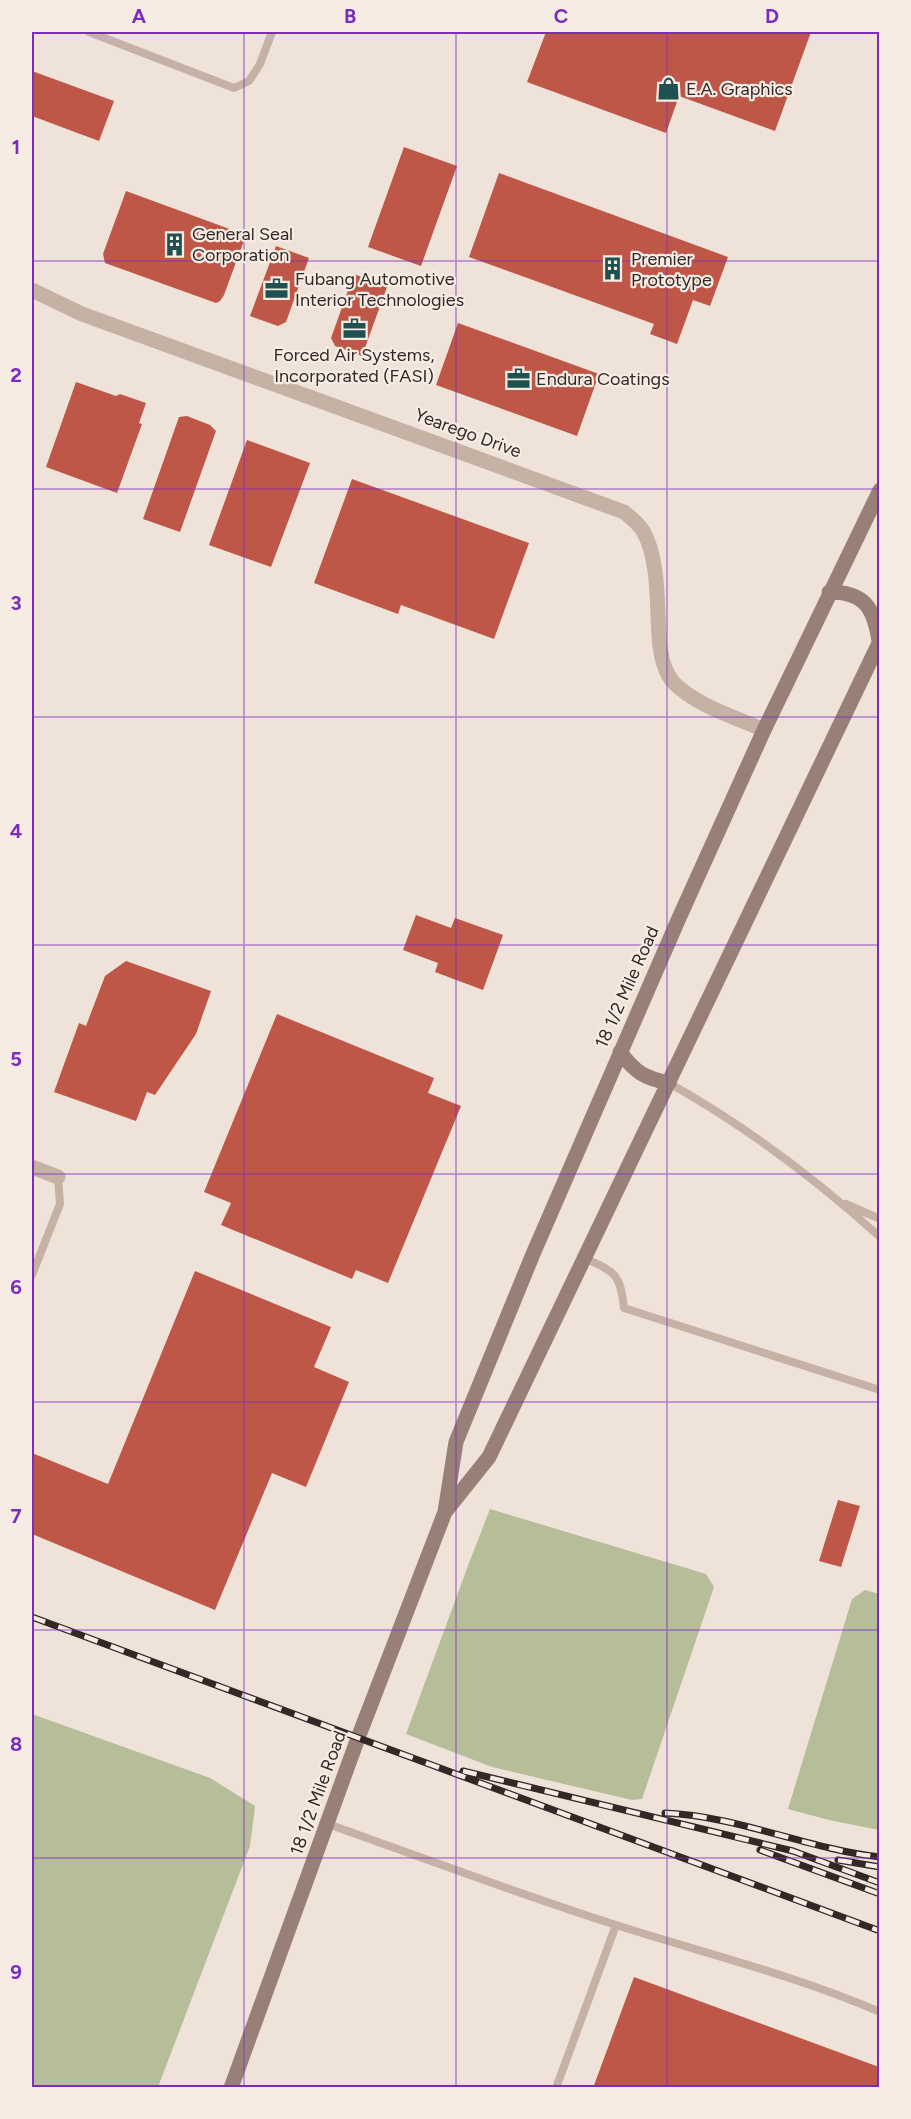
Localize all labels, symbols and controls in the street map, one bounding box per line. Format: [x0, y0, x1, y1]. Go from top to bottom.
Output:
text: A [132, 4, 147, 28]
text: B [344, 4, 356, 28]
text: C [554, 4, 568, 28]
text: D [765, 4, 779, 28]
shop icon: E.A. Graphics [655, 76, 681, 102]
place label: E.A. Graphics [686, 78, 793, 100]
text: 1 [12, 135, 20, 159]
place label: General Seal Corporation [192, 223, 293, 266]
building icon: General Seal Corporation [161, 231, 187, 257]
place label: Premier Prototype [631, 248, 712, 291]
building icon: Premier Prototype [600, 256, 626, 282]
place label: Fubang Automotive Interior Technologies [295, 268, 464, 311]
office icon: Fubang Automotive Interior Technologies [264, 276, 290, 302]
office icon: Forced Air Systems, Incorporated (FASI) [341, 316, 367, 342]
place label: Forced Air Systems, Incorporated (FASI) [274, 344, 434, 387]
text: 2 [10, 363, 22, 387]
office icon: Endura Coatings [505, 366, 531, 392]
place label: Endura Coatings [536, 368, 670, 390]
street label: Yearego Drive [412, 404, 524, 463]
text: 3 [10, 591, 22, 615]
text: 4 [10, 819, 23, 843]
street label: 18 1/2 Mile Road [590, 923, 664, 1051]
text: 5 [10, 1047, 22, 1071]
text: 6 [10, 1275, 22, 1299]
text: 7 [10, 1504, 22, 1528]
street label: 18 1/2 Mile Road [285, 1728, 351, 1858]
text: 8 [10, 1732, 22, 1756]
text: 9 [10, 1960, 22, 1984]

